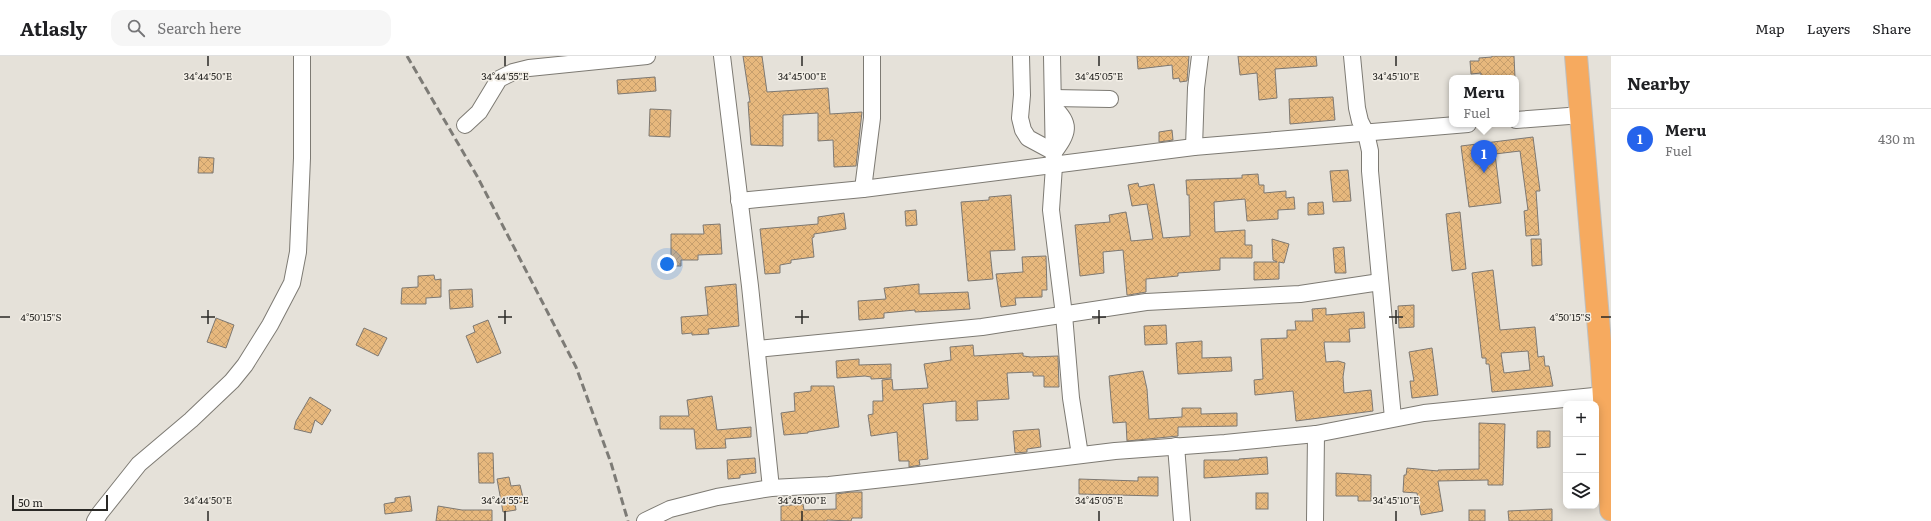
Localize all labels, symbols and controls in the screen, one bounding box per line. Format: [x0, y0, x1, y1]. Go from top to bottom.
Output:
search box [111, 10, 391, 46]
text: Atlasly [20, 14, 87, 42]
text: Search here [157, 16, 241, 39]
icon: search [125, 17, 147, 39]
text: Map [1755, 18, 1785, 38]
text: Layers [1807, 18, 1850, 38]
text: Share [1872, 18, 1911, 38]
text: 34°44'50"E [184, 68, 232, 83]
text: 34°44'55"E [481, 68, 529, 83]
text: 34°45'00"E [778, 68, 826, 83]
text: 34°45'05"E [1075, 68, 1123, 83]
text: 34°45'10"E [1373, 68, 1420, 83]
text: Nearby [1627, 70, 1690, 95]
popup [1449, 75, 1519, 127]
text: Meru [1463, 80, 1505, 103]
text: Fuel [1463, 103, 1490, 122]
text: Meru [1665, 118, 1706, 141]
text: 1 [1637, 129, 1643, 148]
text: 430 m [1878, 129, 1915, 148]
pin: 1 [1471, 140, 1497, 173]
text: Fuel [1665, 141, 1692, 160]
your location [657, 254, 677, 274]
text: 4°50'15"S [21, 309, 61, 324]
text: 4°50'15"S [1550, 309, 1590, 324]
map controls [1563, 401, 1599, 509]
button: + [1563, 401, 1599, 437]
button: − [1563, 437, 1599, 473]
button: layers [1563, 473, 1599, 509]
text: 34°44'50"E [184, 492, 232, 507]
text: 34°44'55"E [481, 492, 529, 507]
text: 34°45'00"E [778, 492, 826, 507]
text: 34°45'05"E [1075, 492, 1123, 507]
text: 34°45'10"E [1373, 492, 1420, 507]
scale bar [12, 493, 108, 512]
text: 50 m [18, 494, 43, 510]

